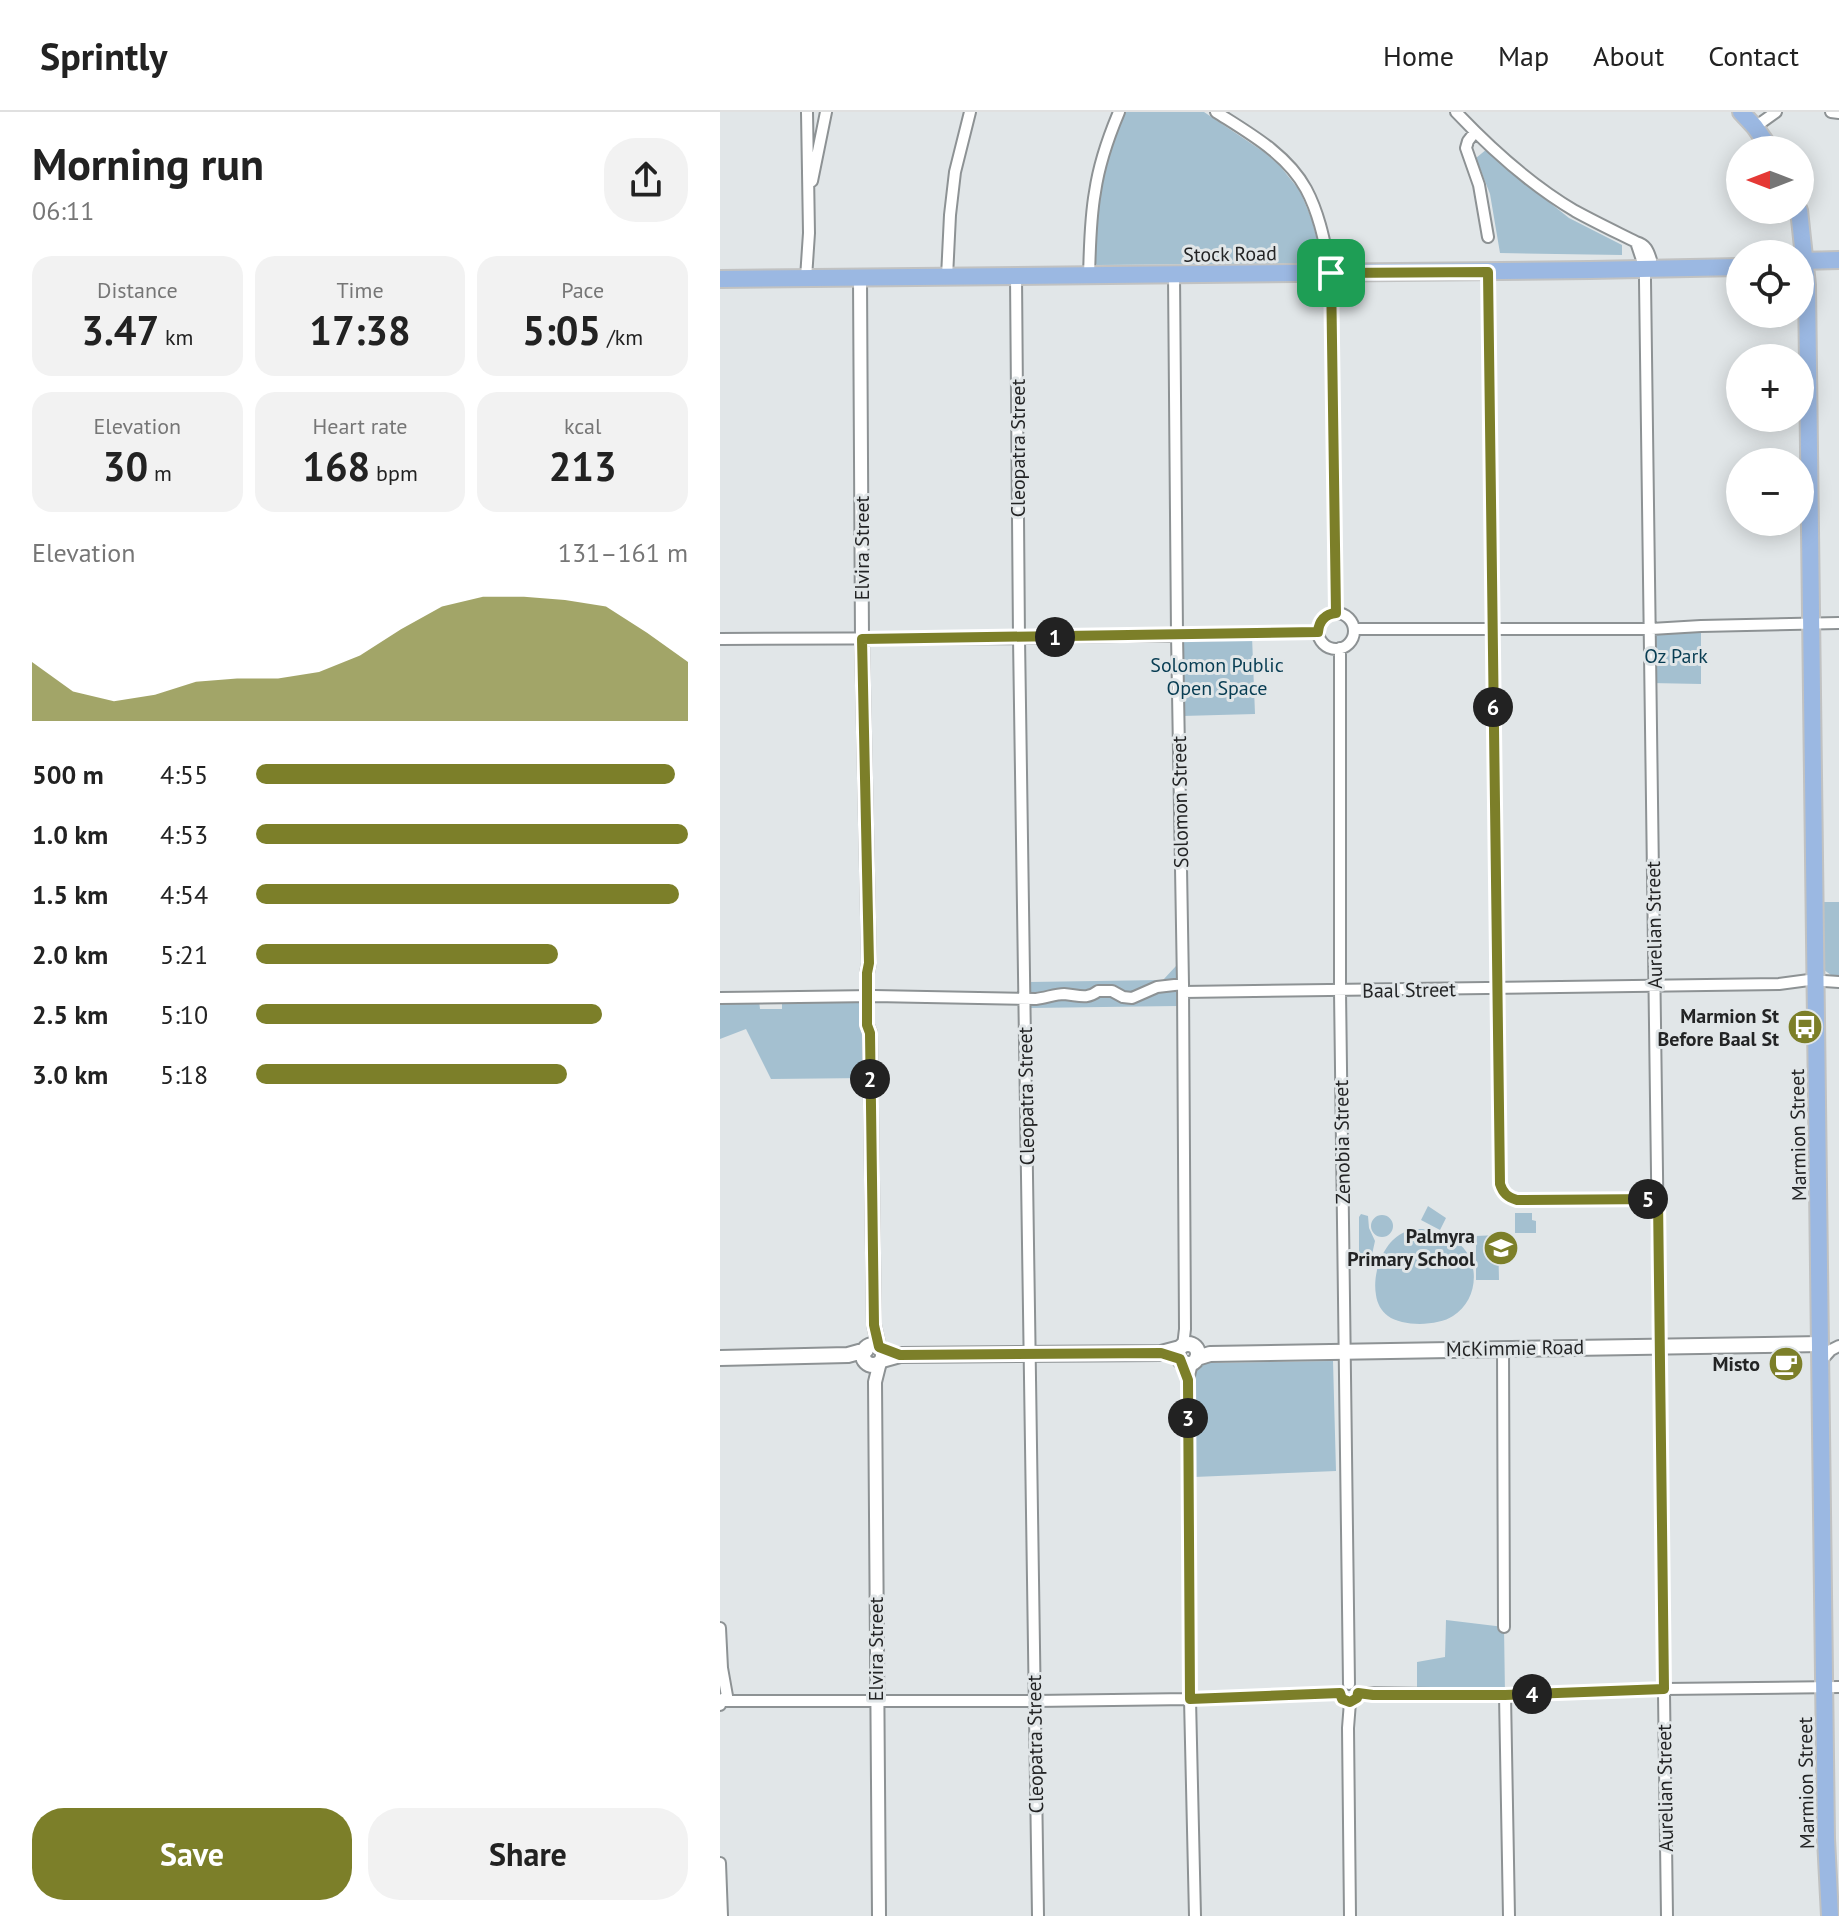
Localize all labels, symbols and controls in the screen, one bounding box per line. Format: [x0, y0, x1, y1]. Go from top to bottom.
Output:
text: Sprintly [40, 31, 168, 80]
text: Home [1383, 37, 1454, 74]
text: Map [1498, 37, 1549, 74]
text: About [1593, 37, 1664, 74]
text: Contact [1708, 37, 1799, 74]
text: Morning run [32, 135, 264, 192]
north arrow [1726, 136, 1814, 224]
map controls [1726, 136, 1814, 536]
button: share [604, 138, 688, 222]
text: 06:11 [32, 194, 94, 227]
pin [1297, 239, 1365, 307]
street label: Stock Road [1183, 240, 1277, 268]
button: locate [1726, 240, 1814, 328]
icon: arrive [1309, 251, 1353, 295]
text: Distance [97, 276, 178, 304]
text: Time [336, 276, 384, 304]
text: Pace [561, 276, 604, 304]
text: 3.47 [81, 304, 159, 356]
text: 17:38 [309, 304, 411, 356]
text: 5:05 [522, 304, 601, 356]
text: km [159, 323, 193, 351]
text: /km [601, 323, 643, 351]
button: + [1726, 344, 1814, 432]
street label: Cleopatra Street [1005, 378, 1031, 517]
text: Elevation [94, 412, 181, 440]
text: Heart rate [312, 412, 408, 440]
text: kcal [564, 412, 601, 440]
text: 30 [103, 440, 148, 492]
text: 168 [302, 440, 370, 492]
text: 213 [549, 440, 617, 492]
button: − [1726, 448, 1814, 536]
text: m [148, 459, 172, 487]
text: bpm [370, 459, 418, 487]
street label: Elvira Street [849, 495, 875, 600]
text: Elevation [32, 536, 136, 569]
text: 131–161 m [558, 536, 688, 569]
pin: 1 [1035, 617, 1075, 657]
text: 1 [1049, 623, 1061, 651]
park label: Oz Park [1644, 643, 1708, 669]
park label: Solomon Public Open Space [1150, 652, 1284, 701]
pin: 6 [1473, 687, 1513, 727]
text: 6 [1487, 693, 1499, 721]
street label: Solomon Street [1166, 735, 1194, 868]
text: 500 m [32, 758, 104, 791]
text: 4:55 [160, 758, 208, 791]
text: 1.0 km [32, 818, 108, 851]
text: 4:53 [160, 818, 208, 851]
street label: Aurelian Street [1640, 861, 1668, 989]
text: 1.5 km [32, 878, 108, 911]
text: 4:54 [160, 878, 208, 911]
text: 2.0 km [32, 938, 108, 971]
text: 5:21 [160, 938, 208, 971]
street label: Baal Street [1362, 976, 1456, 1004]
text: 2.5 km [32, 998, 108, 1031]
text: 5:10 [160, 998, 208, 1031]
place label: Marmion St Before Baal St [1658, 1003, 1779, 1052]
bus stop icon: Marmion St Before Baal St [1786, 1008, 1824, 1046]
street label: Cleopatra Street [1012, 1026, 1040, 1166]
text: 3.0 km [32, 1058, 108, 1091]
text: 5:18 [160, 1058, 208, 1091]
pin: 2 [850, 1059, 890, 1099]
text: 2 [864, 1065, 876, 1093]
street label: Marmion Street [1784, 1068, 1812, 1201]
street label: Zenobia Street [1328, 1079, 1356, 1204]
pin: 5 [1628, 1179, 1668, 1219]
text: 5 [1642, 1185, 1654, 1213]
place label: Palmyra Primary School [1347, 1223, 1475, 1272]
school or university icon: Palmyra Primary School [1482, 1229, 1520, 1267]
street label: McKimmie Road [1446, 1334, 1584, 1362]
cafe icon: Misto [1767, 1345, 1805, 1383]
place label: Misto [1713, 1351, 1760, 1377]
pin: 3 [1168, 1398, 1208, 1438]
text: 3 [1182, 1404, 1194, 1432]
street label: Elvira Street [863, 1596, 889, 1701]
street label: Cleopatra Street [1021, 1674, 1049, 1814]
pin: 4 [1512, 1674, 1552, 1714]
text: 4 [1526, 1680, 1538, 1708]
street label: Marmion Street [1792, 1716, 1820, 1849]
street label: Aurelian Street [1651, 1724, 1679, 1852]
button: Save [32, 1808, 352, 1900]
button: Share [368, 1808, 688, 1900]

